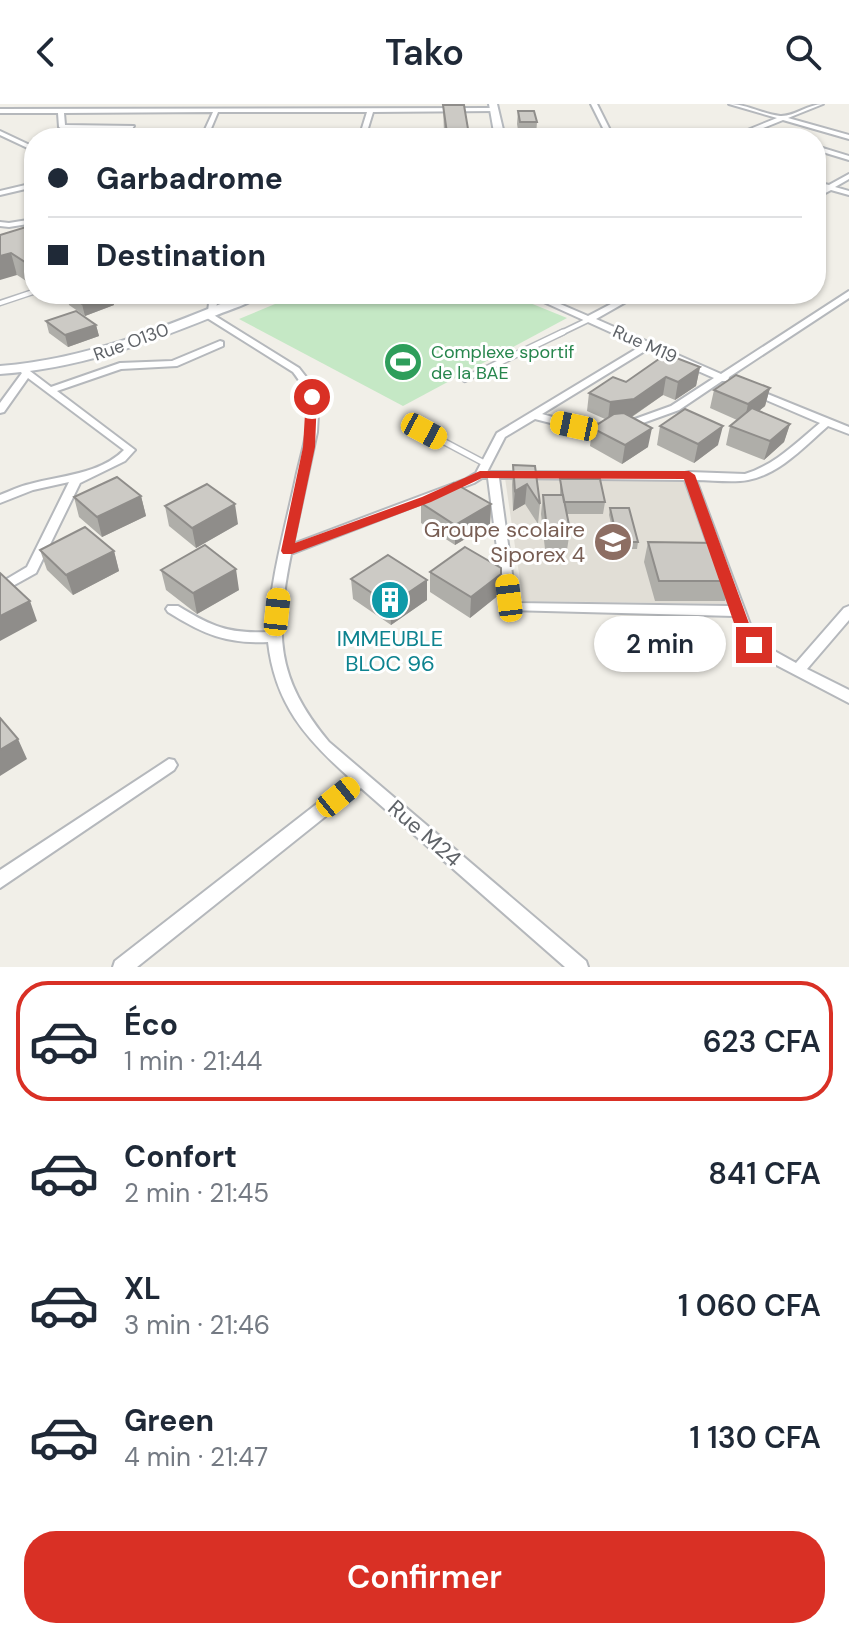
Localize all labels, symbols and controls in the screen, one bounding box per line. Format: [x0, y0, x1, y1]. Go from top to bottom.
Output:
text: Tako [385, 29, 464, 76]
icon: back [24, 30, 68, 74]
icon: search [781, 30, 825, 74]
text: Garbadrome [96, 159, 283, 198]
text: Destination [96, 236, 266, 275]
street label: Rue O130 [90, 317, 172, 367]
street label: Rue M19 [609, 319, 681, 369]
place label: Complexe sportif de la BAE [431, 340, 574, 385]
sports icon: Complexe sportif de la BAE [382, 341, 424, 383]
route start [294, 379, 330, 415]
car [397, 409, 451, 453]
car [548, 409, 600, 443]
place label: Groupe scolaire Siporex 4 [424, 515, 585, 569]
school or university icon: Groupe scolaire Siporex 4 [592, 521, 634, 563]
car [494, 573, 524, 623]
building icon: IMMEUBLE BLOC 96 [369, 579, 411, 621]
car [263, 587, 291, 637]
callout: 2 min [594, 617, 726, 673]
place label: IMMEUBLE BLOC 96 [337, 624, 443, 678]
text: 2 min [626, 627, 694, 661]
route end [736, 627, 772, 663]
car [312, 773, 364, 821]
street label: Rue M24 [382, 794, 467, 873]
icon: car [28, 1005, 100, 1077]
text: Éco [124, 1005, 178, 1044]
text: 623 CFA [703, 1022, 821, 1061]
text: 1 min · 21:44 [124, 1044, 262, 1078]
icon: car [28, 1137, 100, 1209]
text: Confort [124, 1137, 237, 1176]
text: 841 CFA [708, 1154, 821, 1193]
text: 2 min · 21:45 [124, 1176, 269, 1210]
icon: car [28, 1269, 100, 1341]
text: XL [124, 1269, 161, 1308]
text: 1 060 CFA [678, 1286, 821, 1325]
text: 3 min · 21:46 [124, 1308, 270, 1342]
icon: car [28, 1401, 100, 1473]
text: Green [124, 1401, 214, 1440]
text: 1 130 CFA [689, 1418, 821, 1457]
text: 4 min · 21:47 [124, 1440, 268, 1474]
button: Confirmer [24, 1531, 825, 1623]

